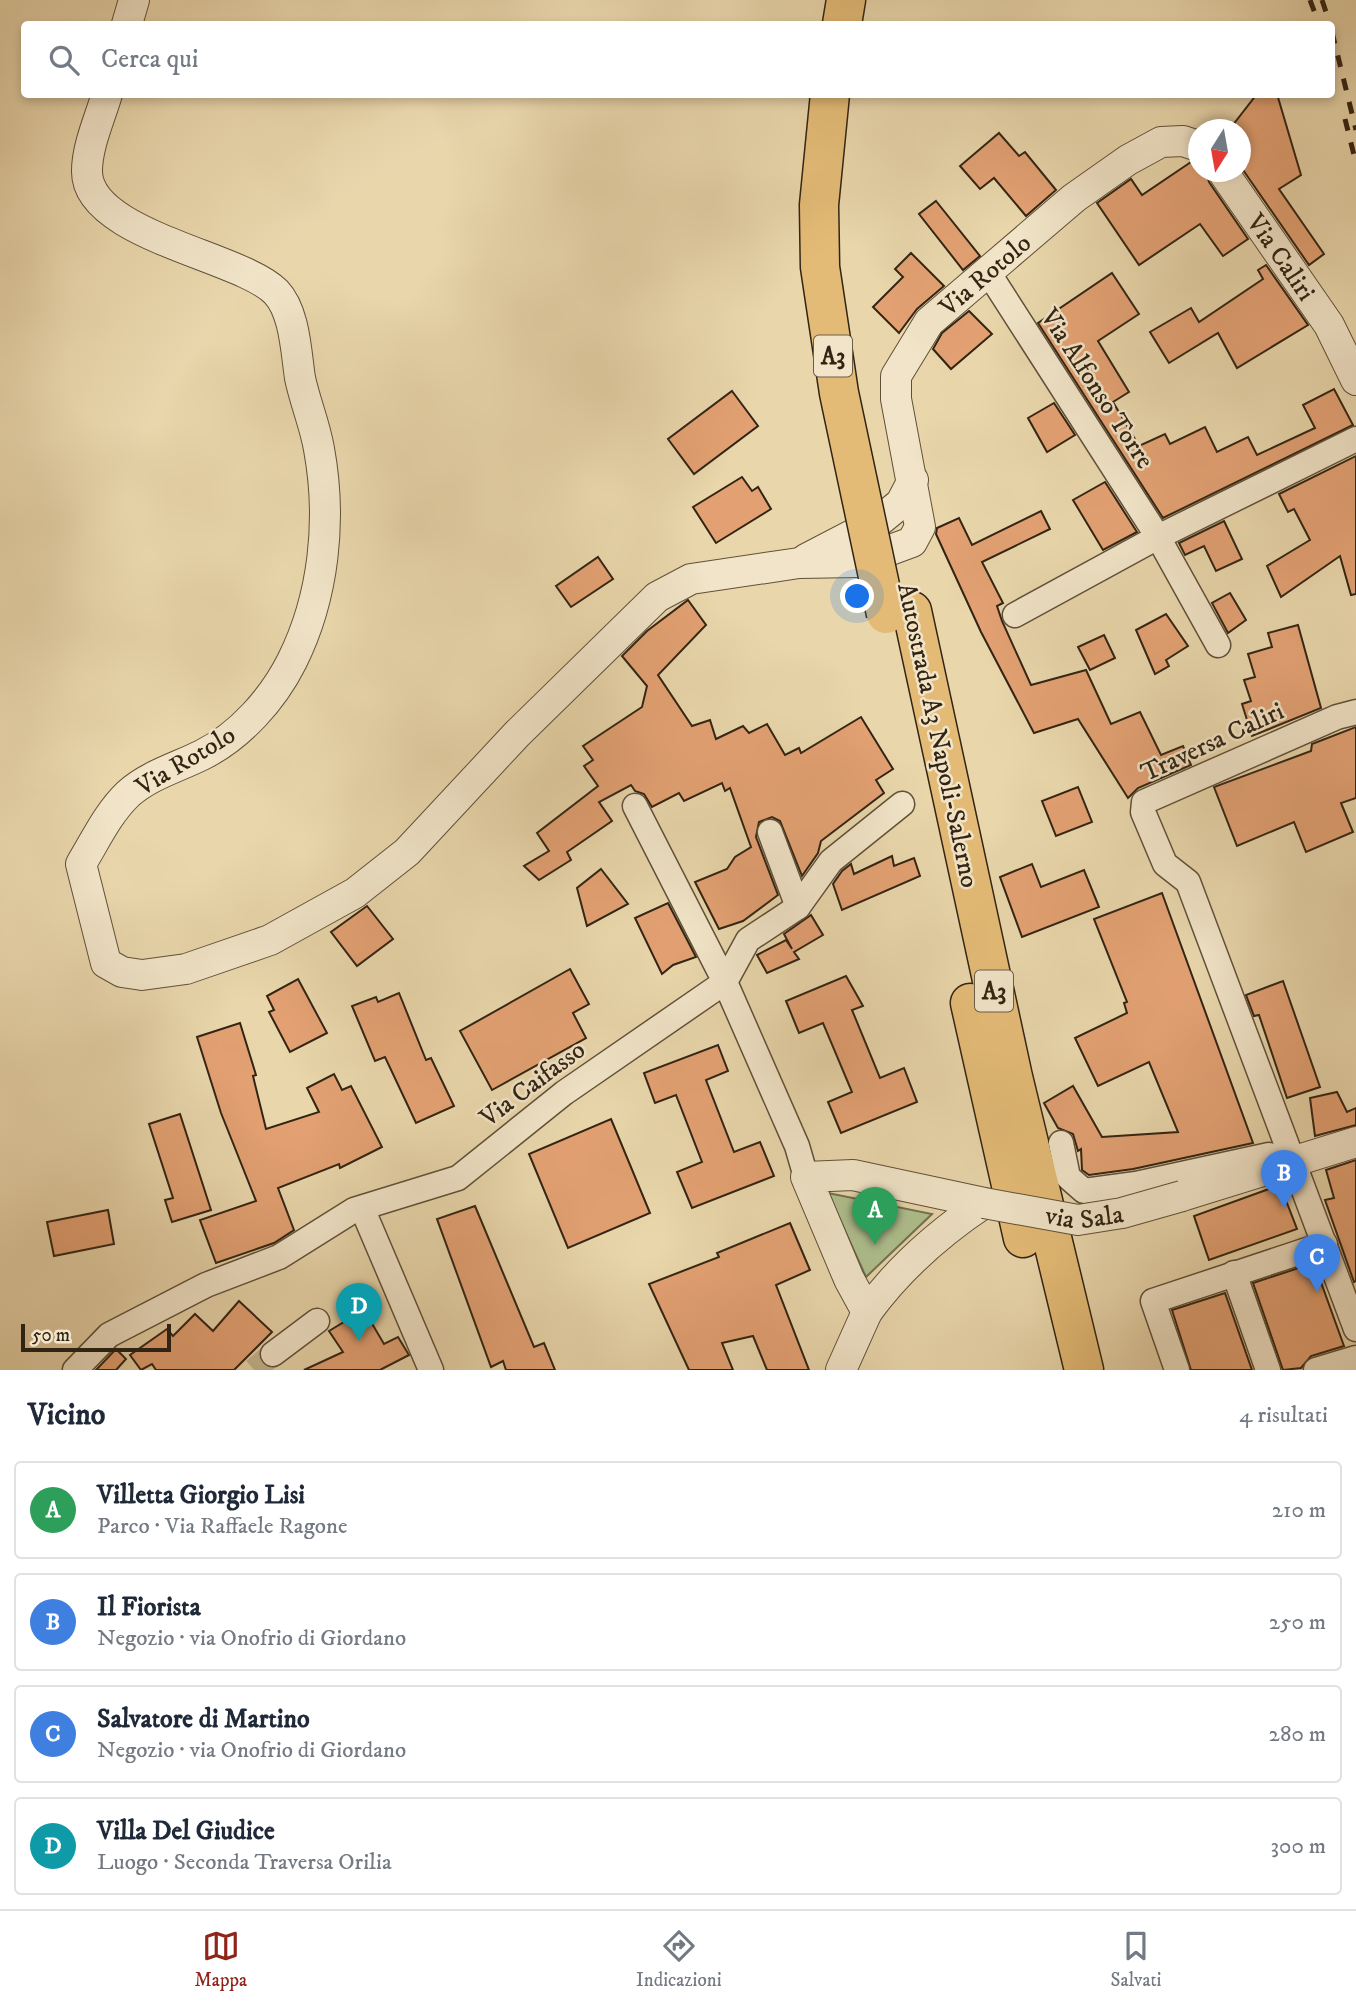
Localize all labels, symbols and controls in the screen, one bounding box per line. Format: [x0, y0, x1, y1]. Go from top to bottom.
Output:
search box [21, 21, 1335, 98]
icon: search [45, 41, 83, 79]
text: Cerca qui [101, 43, 199, 76]
north arrow [1188, 119, 1251, 182]
street label: Via Caliri [1238, 207, 1322, 308]
street label: Via Rotolo [932, 227, 1038, 325]
street label: Via Alfonso Torre [1032, 301, 1161, 475]
road number: A3 [814, 335, 852, 376]
your location [840, 579, 874, 613]
street label: Autostrada A3 Napoli-Salerno [889, 580, 986, 891]
street label: Traversa Caliri [1136, 695, 1289, 790]
street label: Via Rotolo [129, 719, 242, 804]
road number: A3 [975, 971, 1013, 1012]
street label: Via Caifasso [473, 1034, 592, 1135]
pin: B [1261, 1150, 1307, 1208]
pin: A [852, 1187, 898, 1245]
street label: via Sala [1042, 1198, 1126, 1238]
pin: C [1294, 1234, 1340, 1292]
pin: D [336, 1283, 382, 1341]
scale bar [21, 1321, 172, 1353]
text: 50 m [32, 1324, 70, 1347]
text: Vicino [28, 1397, 105, 1434]
text: 4 risultati [1239, 1401, 1328, 1430]
text: Villetta Giorgio Lisi [97, 1479, 305, 1512]
text: A [46, 1496, 60, 1525]
text: 210 m [1272, 1496, 1326, 1525]
text: Parco · Via Raffaele Ragone [97, 1512, 347, 1541]
text: Il Fiorista [97, 1591, 201, 1624]
text: B [46, 1608, 60, 1637]
text: 250 m [1269, 1608, 1326, 1637]
text: Negozio · via Onofrio di Giordano [97, 1624, 406, 1653]
text: Salvatore di Martino [97, 1703, 310, 1736]
text: C [45, 1720, 61, 1749]
text: 280 m [1269, 1720, 1326, 1749]
text: Negozio · via Onofrio di Giordano [97, 1736, 406, 1765]
text: Villa Del Giudice [97, 1815, 275, 1848]
text: D [44, 1832, 62, 1861]
text: 300 m [1270, 1832, 1326, 1861]
text: Luogo · Seconda Traversa Orilia [97, 1848, 392, 1877]
tab: Mappa [194, 1927, 247, 1992]
tab: Indicazioni [636, 1927, 722, 1992]
tab: Salvati [1110, 1927, 1162, 1992]

